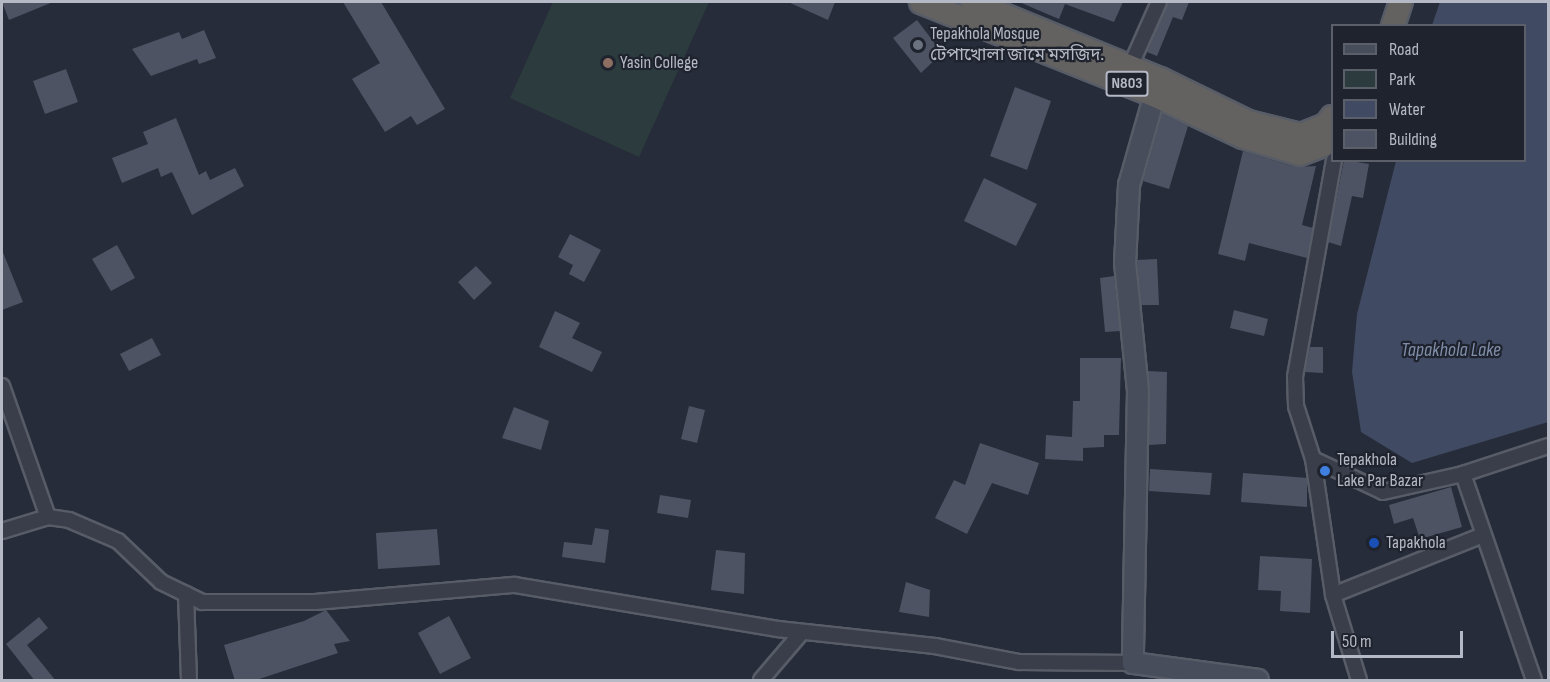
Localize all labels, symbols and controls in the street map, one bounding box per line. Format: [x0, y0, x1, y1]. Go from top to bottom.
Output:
place label: Tepakhola Mosque টেপাখোলা জামে মসজিদ. [930, 24, 1104, 66]
legend [1331, 24, 1526, 162]
marker: Tepakhola Mosque টেপাখোলা জামে মসজিদ. [911, 38, 925, 52]
text: Road [1389, 39, 1419, 60]
place label: Yasin College [620, 52, 698, 74]
marker: Yasin College [601, 56, 615, 70]
text: Park [1389, 69, 1415, 90]
road number: N803 [1104, 71, 1150, 97]
text: Water [1389, 99, 1425, 120]
text: Building [1389, 129, 1437, 150]
water label: Tapakhola Lake [1401, 338, 1501, 362]
place label: Tepakhola Lake Par Bazar [1337, 450, 1423, 492]
marker: Tepakhola Lake Par Bazar [1318, 464, 1332, 478]
place label: Tapakhola [1386, 532, 1446, 554]
marker: Tapakhola [1367, 536, 1381, 550]
scale bar [1334, 619, 1466, 657]
text: 50 m [1342, 631, 1372, 652]

